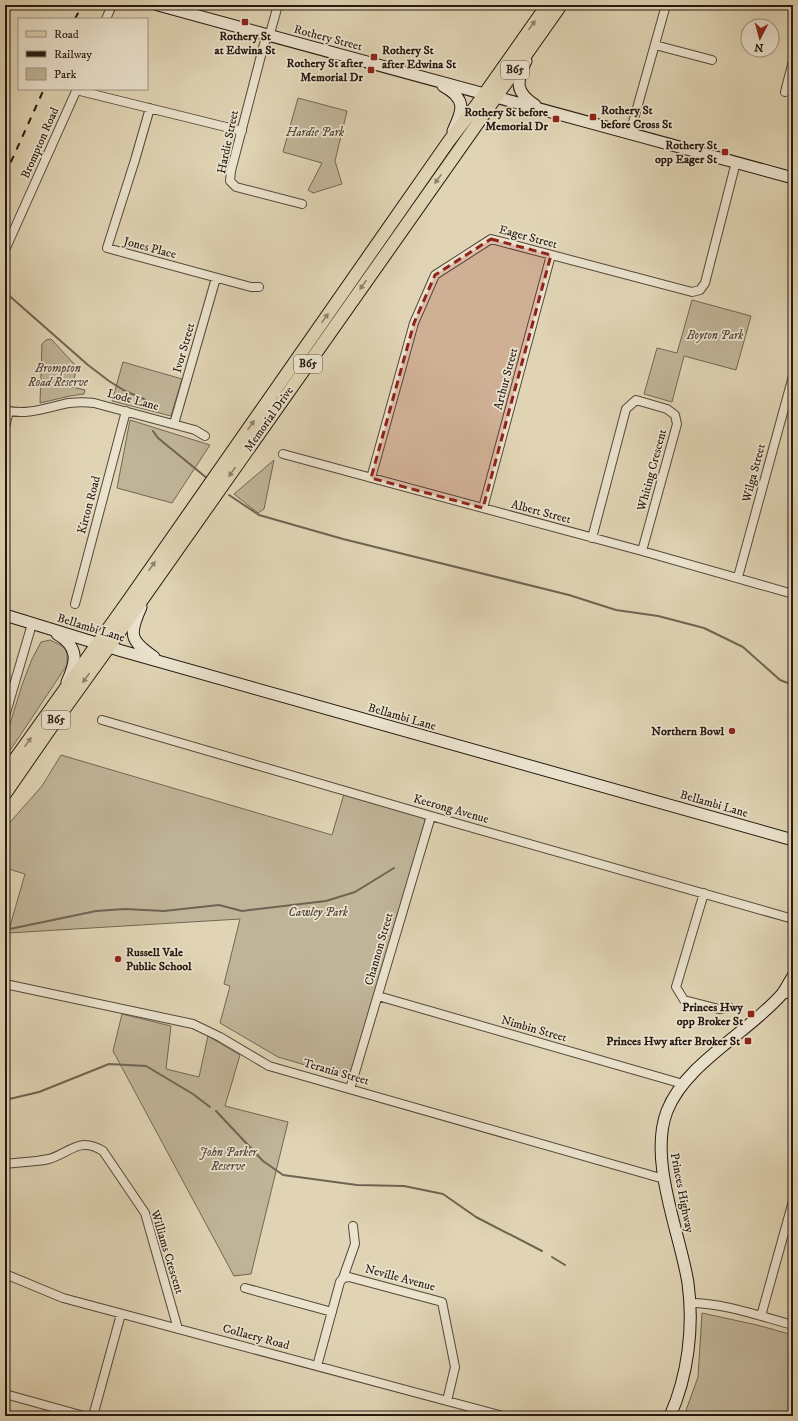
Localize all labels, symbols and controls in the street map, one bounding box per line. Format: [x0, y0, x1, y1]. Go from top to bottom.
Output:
marker: Rothery St at Edwina St [240, 17, 250, 27]
legend [18, 18, 148, 90]
north arrow [740, 18, 780, 58]
one-way arrow [528, 20, 536, 30]
street label: Rothery Street [292, 22, 364, 54]
text: Road [54, 27, 79, 42]
place label: Rothery St at Edwina St [215, 29, 276, 58]
text: N [754, 40, 764, 54]
place label: Rothery St after Edwina St [382, 43, 456, 72]
text: Railway [54, 47, 92, 62]
marker: Rothery St after Edwina St [369, 52, 379, 62]
place label: Rothery St after Memorial Dr [287, 56, 364, 85]
road number: B65 [501, 61, 529, 79]
marker: Rothery St after Memorial Dr [366, 65, 376, 75]
text: Park [54, 67, 76, 82]
place label: Rothery St before Cross St [600, 103, 672, 132]
street label: Brompton Road [18, 105, 62, 181]
place label: Rothery St before Memorial Dr [464, 105, 549, 134]
street label: Hardie Street [214, 109, 242, 175]
marker: Rothery St before Cross St [588, 112, 598, 122]
marker: Rothery St before Memorial Dr [551, 114, 561, 124]
park label: Hardie Park [285, 125, 344, 140]
place label: Rothery St opp Eager St [655, 138, 717, 167]
marker: Rothery St opp Eager St [720, 147, 730, 157]
one-way arrow [434, 174, 442, 184]
street label: Eager Street [497, 222, 559, 252]
street label: Jones Place [121, 234, 178, 262]
one-way arrow [359, 280, 367, 291]
one-way arrow [321, 313, 329, 324]
street label: Ivor Street [170, 321, 198, 375]
park label: Boyton Park [686, 328, 743, 343]
street label: Arthur Street [491, 346, 521, 412]
road number: B65 [294, 355, 322, 373]
park label: Brompton Road Reserve [27, 361, 89, 390]
street label: Memorial Drive [241, 384, 297, 454]
street label: Lode Lane [105, 386, 161, 414]
one-way arrow [247, 420, 255, 430]
street label: Whiting Crescent [634, 427, 670, 513]
street label: Wilga Street [739, 442, 769, 505]
one-way arrow [228, 466, 236, 477]
street label: Kirton Road [74, 474, 104, 536]
street label: Albert Street [510, 497, 573, 527]
one-way arrow [148, 561, 156, 571]
street label: Bellambi Lane [55, 611, 127, 645]
one-way arrow [82, 673, 91, 684]
street label: Bellambi Lane [366, 700, 438, 734]
road number: B65 [42, 711, 70, 729]
place label: Northern Bowl [651, 724, 724, 739]
marker: Northern Bowl [727, 726, 737, 736]
one-way arrow [24, 736, 32, 747]
street label: Bellambi Lane [678, 787, 750, 821]
street label: Keerong Avenue [412, 791, 491, 827]
park label: Cawley Park [288, 905, 348, 920]
street label: Channon Street [361, 911, 397, 987]
place label: Russell Vale Public School [126, 945, 192, 974]
marker: Russell Vale Public School [113, 954, 123, 964]
place label: Princes Hwy opp Broker St [677, 1000, 743, 1029]
marker: Princes Hwy opp Broker St [746, 1009, 756, 1019]
street label: Nimbin Street [499, 1012, 569, 1046]
place label: Princes Hwy after Broker St [606, 1034, 740, 1049]
marker: Princes Hwy after Broker St [743, 1036, 753, 1046]
street label: Terania Street [301, 1055, 371, 1089]
park label: John Parker Reserve [199, 1145, 258, 1174]
street label: Princes Highway [667, 1152, 697, 1235]
street label: Williams Crescent [147, 1207, 187, 1296]
street label: Neville Avenue [363, 1261, 437, 1295]
street label: Collaery Road [221, 1321, 291, 1353]

